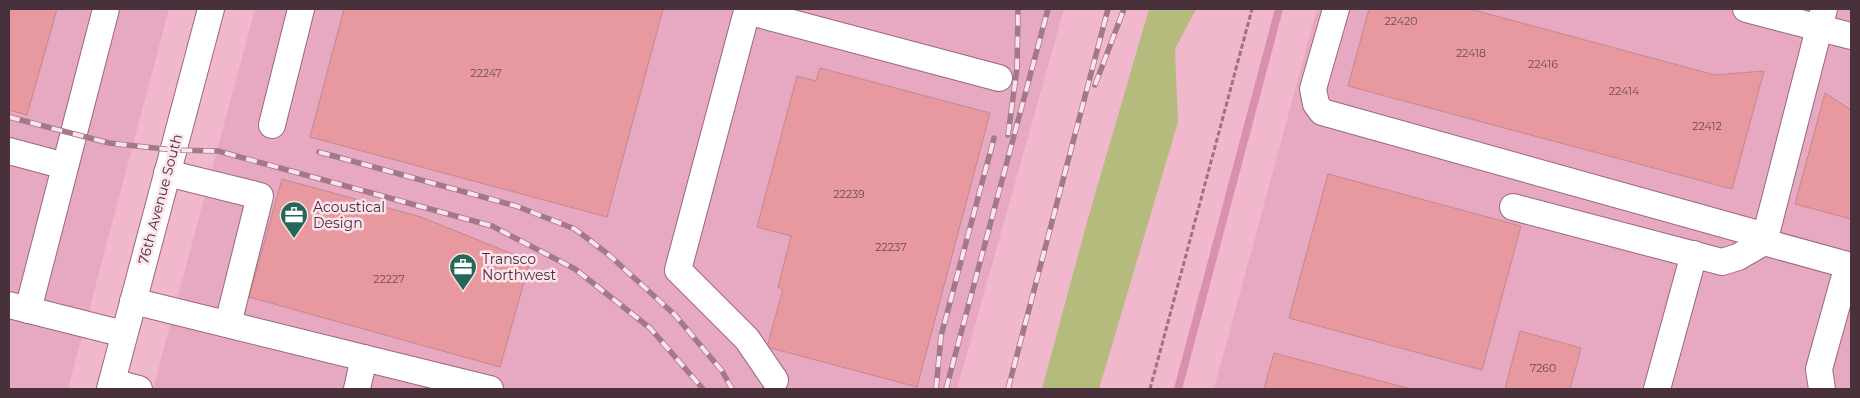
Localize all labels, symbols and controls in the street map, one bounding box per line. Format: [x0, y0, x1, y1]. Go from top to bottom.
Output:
house number: 22420 [1384, 14, 1418, 28]
house number: 22418 [1456, 46, 1486, 60]
house number: 22416 [1528, 57, 1558, 71]
house number: 22247 [470, 66, 502, 80]
house number: 22414 [1609, 84, 1640, 98]
house number: 22412 [1692, 119, 1722, 133]
street label: 76th Avenue South [134, 132, 186, 266]
house number: 22239 [833, 187, 865, 201]
place label: Acoustical Design [313, 198, 385, 232]
office icon: Acoustical Design [279, 200, 309, 239]
house number: 22237 [875, 240, 907, 254]
place label: Transco Northwest [482, 250, 556, 284]
office icon: Transco Northwest [448, 252, 478, 291]
house number: 22227 [373, 272, 405, 286]
house number: 7260 [1530, 361, 1556, 375]

